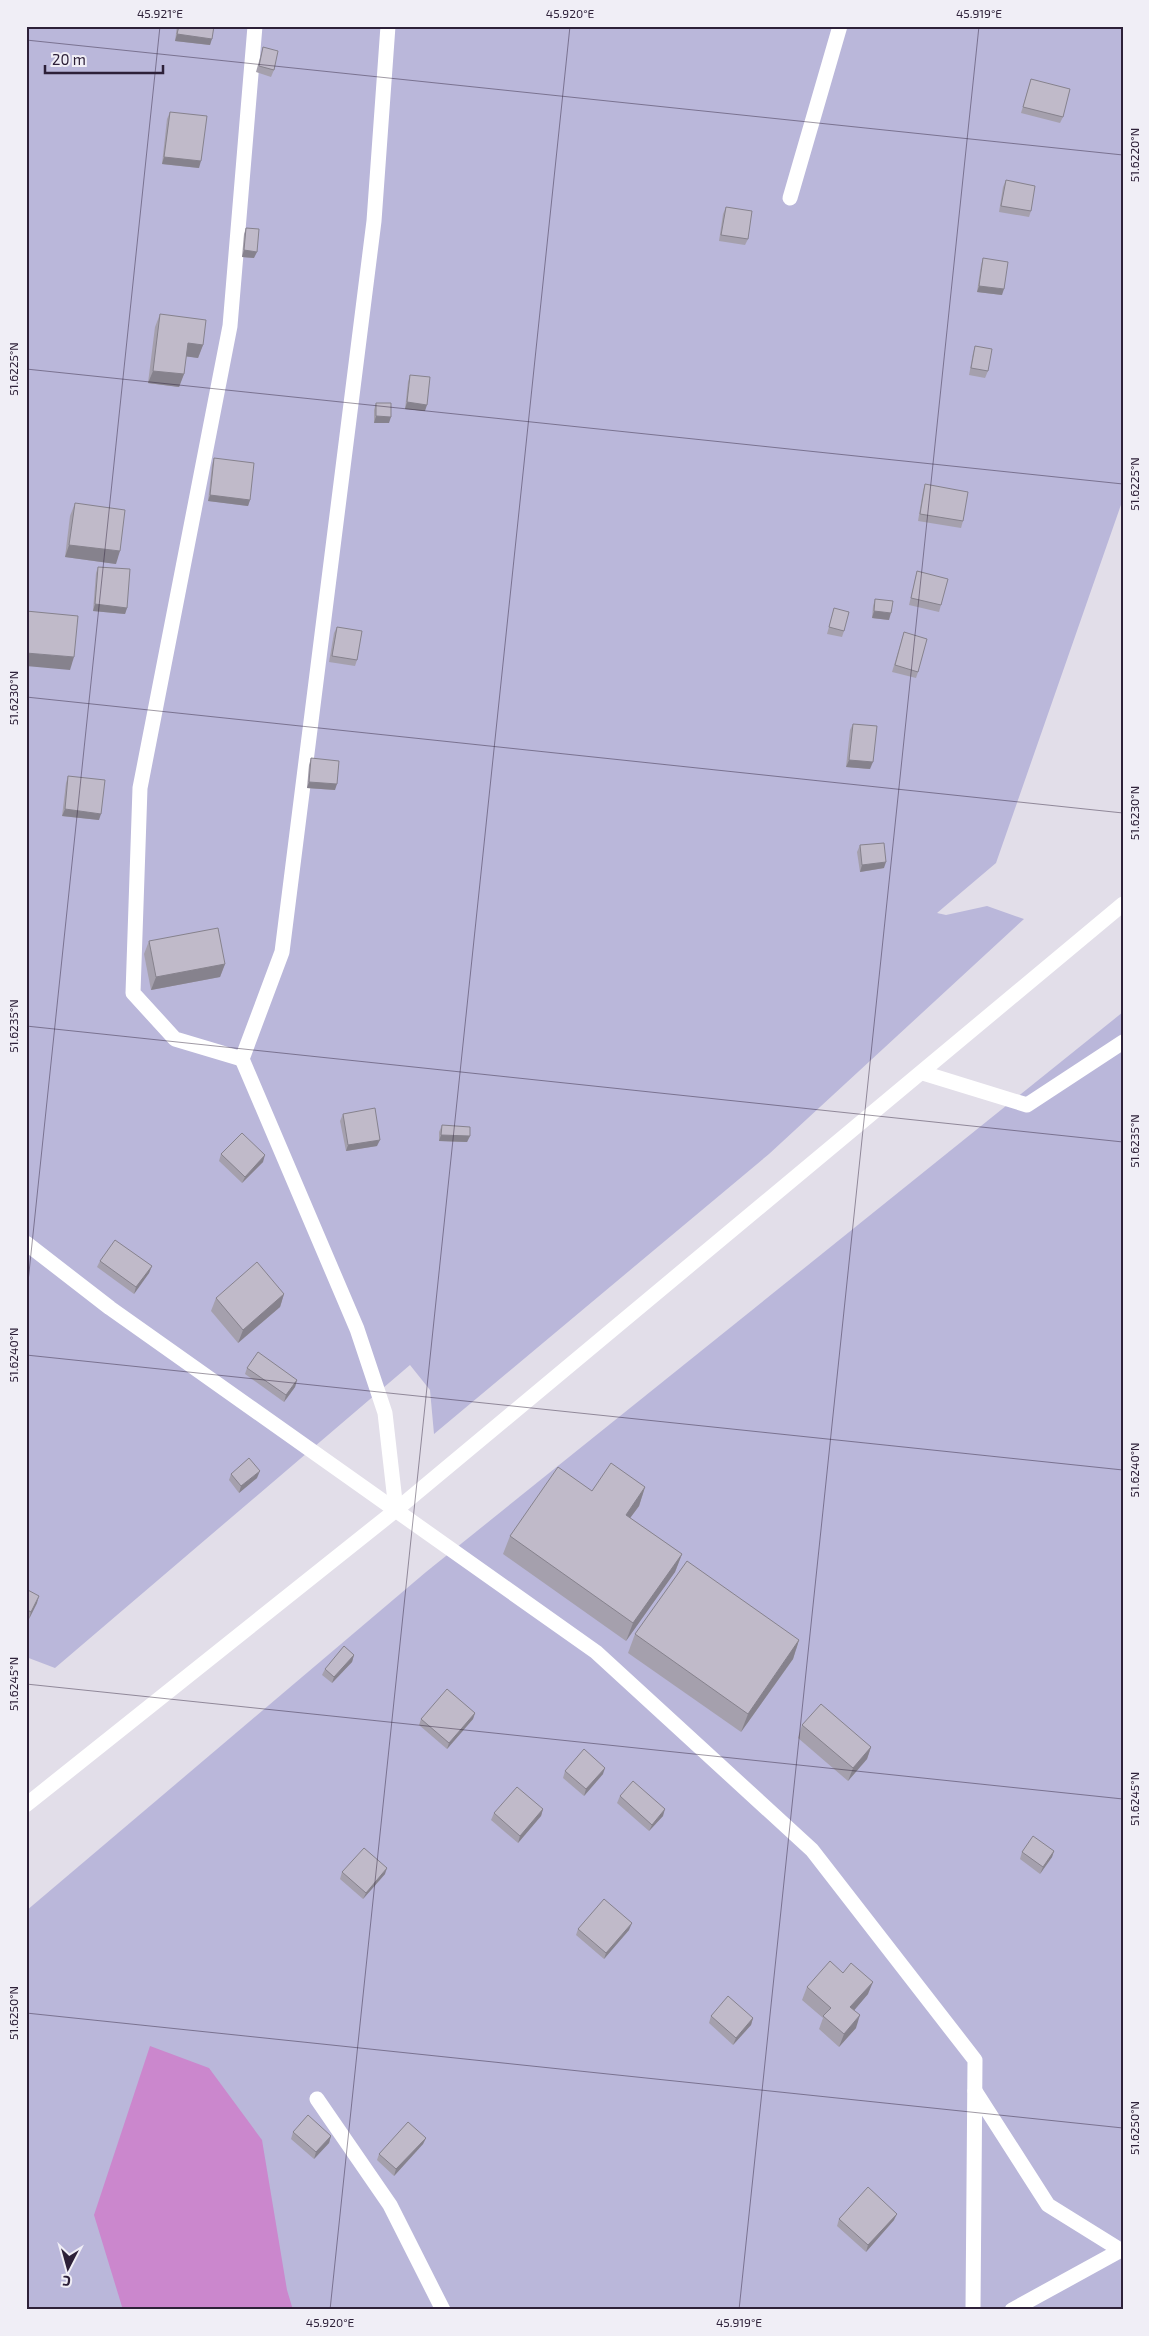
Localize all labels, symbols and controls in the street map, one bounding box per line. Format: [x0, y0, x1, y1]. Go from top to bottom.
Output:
text: 45.921°E [137, 6, 183, 20]
text: 45.920°E [546, 6, 595, 20]
text: 45.919°E [956, 6, 1002, 20]
scale bar [45, 42, 162, 74]
text: 20 m [52, 50, 86, 68]
text: 51.6220°N [1127, 128, 1141, 182]
text: 51.6225°N [6, 342, 20, 396]
text: 51.6225°N [1127, 457, 1141, 511]
text: 51.6230°N [6, 671, 20, 725]
text: 51.6230°N [1127, 786, 1141, 840]
text: 51.6235°N [6, 999, 20, 1053]
text: 51.6235°N [1127, 1114, 1141, 1168]
text: 51.6240°N [6, 1328, 20, 1383]
text: 51.6240°N [1127, 1443, 1141, 1498]
text: 51.6245°N [6, 1657, 20, 1711]
text: 51.6245°N [1127, 1772, 1141, 1826]
text: 51.6250°N [6, 1986, 20, 2040]
text: 51.6250°N [1127, 2101, 1141, 2155]
north arrow [42, 2244, 92, 2294]
text: С [62, 2273, 72, 2290]
text: 45.920°E [306, 2315, 355, 2329]
text: 45.919°E [716, 2315, 762, 2329]

